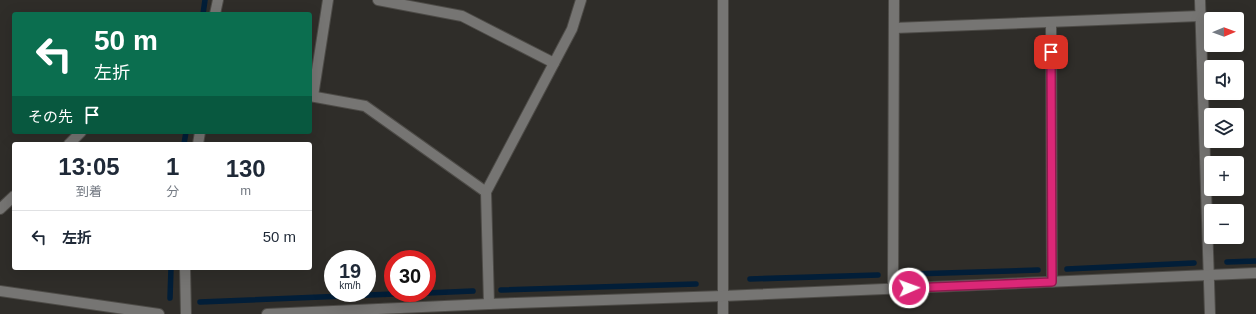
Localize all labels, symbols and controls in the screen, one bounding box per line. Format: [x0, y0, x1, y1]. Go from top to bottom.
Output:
north arrow [1204, 12, 1244, 52]
map controls [1204, 12, 1244, 244]
text: 50 m [94, 25, 158, 56]
icon: left [28, 28, 80, 80]
pin [1034, 35, 1068, 69]
icon: arrive [1040, 41, 1062, 63]
button: sound [1204, 60, 1244, 100]
text: 左折 [94, 63, 130, 83]
icon: arrive [81, 104, 103, 126]
text: その先 [28, 108, 73, 125]
button: layers [1204, 108, 1244, 148]
text: 13:05 [58, 153, 120, 180]
text: 1 [166, 153, 179, 180]
text: 130 [226, 155, 266, 182]
button: + [1204, 156, 1244, 196]
text: m [240, 183, 251, 198]
text: 到着 [76, 184, 102, 199]
text: 分 [166, 184, 179, 199]
button: − [1204, 204, 1244, 244]
icon: left [28, 226, 50, 248]
text: 50 m [263, 228, 296, 245]
text: 左折 [62, 229, 92, 246]
speed limit sign: 30 [384, 250, 436, 302]
text: 19 [339, 260, 361, 282]
position arrow [888, 267, 930, 309]
text: km/h [339, 280, 361, 291]

